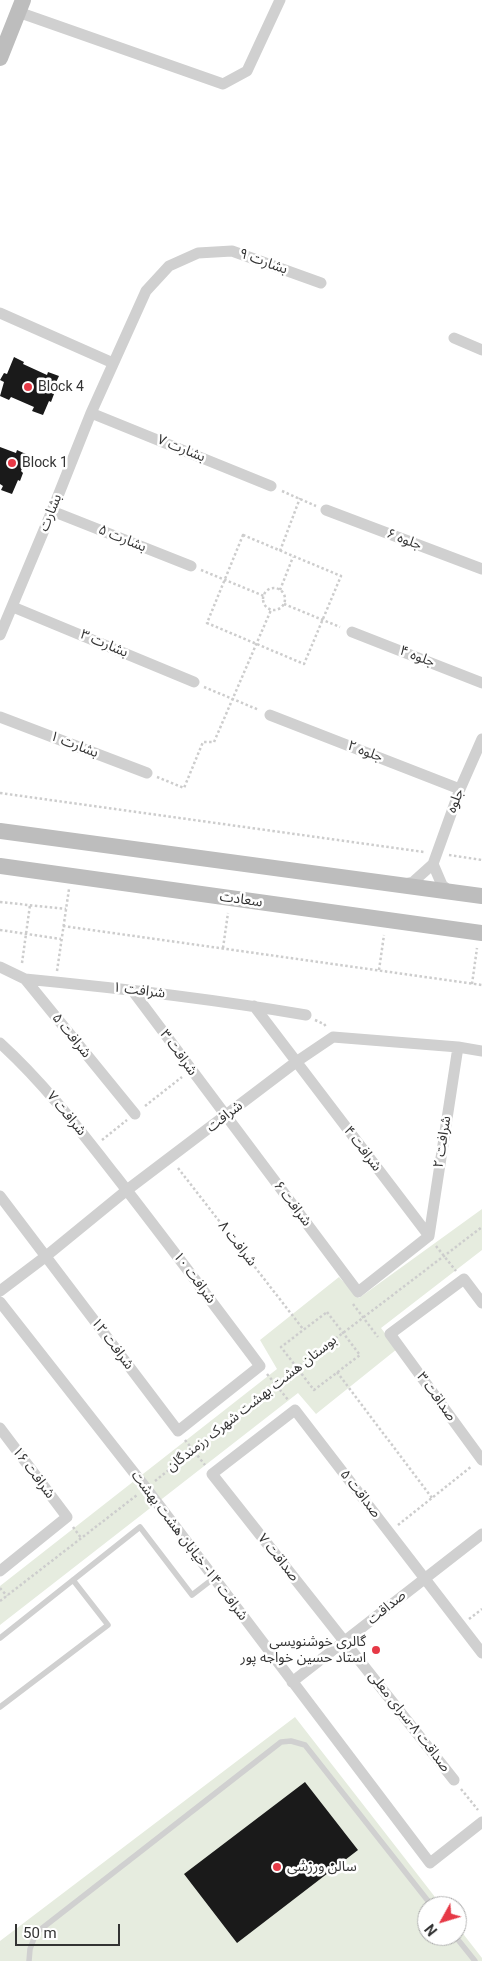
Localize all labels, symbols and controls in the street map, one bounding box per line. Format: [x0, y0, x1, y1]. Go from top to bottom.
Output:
street label: بشارت ۹ [237, 246, 289, 278]
place label: Block 4 [38, 379, 84, 395]
marker: Block 4 [22, 381, 34, 393]
street label: بشارت ۷ [155, 432, 207, 466]
place label: Block 1 [22, 455, 68, 471]
marker: Block 1 [6, 457, 18, 469]
street label: بشارت [36, 492, 66, 534]
street label: بشارت ۵ [96, 522, 148, 556]
street label: جلوه ۶ [384, 526, 424, 554]
street label: بشارت ۳ [78, 626, 130, 662]
street label: جلوه ۴ [397, 643, 437, 671]
street label: بشارت ۱ [48, 728, 100, 762]
street label: جلوه ۲ [345, 738, 385, 766]
street label: جلوه [444, 786, 468, 816]
street label: سعادت [219, 889, 263, 911]
street label: شرافت ۱ [112, 979, 166, 1003]
street label: شرافت ۵ [48, 1010, 94, 1062]
street label: شرافت ۳ [156, 1027, 200, 1079]
street label: شرافت ۷ [43, 1088, 89, 1140]
street label: شرافت [204, 1098, 246, 1136]
street label: شرافت ۲ [431, 1115, 455, 1169]
street label: شرافت ۴ [339, 1123, 385, 1175]
street label: شرافت ۶ [269, 1178, 315, 1230]
street label: شرافت ۸ [214, 1218, 260, 1270]
street label: شرافت ۱۰ [169, 1249, 219, 1307]
street label: شرافت ۱۲ [87, 1315, 137, 1373]
street label: بوستان هشت بهشت شهرک رزمندگان [163, 1332, 341, 1476]
street label: صداقت ۳ [413, 1369, 459, 1425]
street label: شرافت ۱۶ [8, 1444, 58, 1502]
street label: صداقت ۵ [336, 1467, 384, 1521]
street label: شرافت ۱۴- خیابان هشت بهشت [127, 1468, 251, 1624]
street label: صداقت ۷ [254, 1531, 302, 1585]
street label: صداقت [364, 1587, 410, 1629]
place label: گالری خوشنویسی استاد حسین خواجه پور [241, 1634, 366, 1666]
marker: گالری خوشنویسی استاد حسین خواجه پور [370, 1644, 382, 1656]
street label: صداقت ۸-سرای معلی [364, 1668, 454, 1776]
place label: سالن ورزشی [287, 1859, 357, 1875]
marker: سالن ورزشی [271, 1861, 283, 1873]
north arrow [417, 1896, 467, 1946]
scale bar [18, 1914, 122, 1946]
text: N [422, 1921, 440, 1939]
text: 50 m [23, 1924, 57, 1942]

